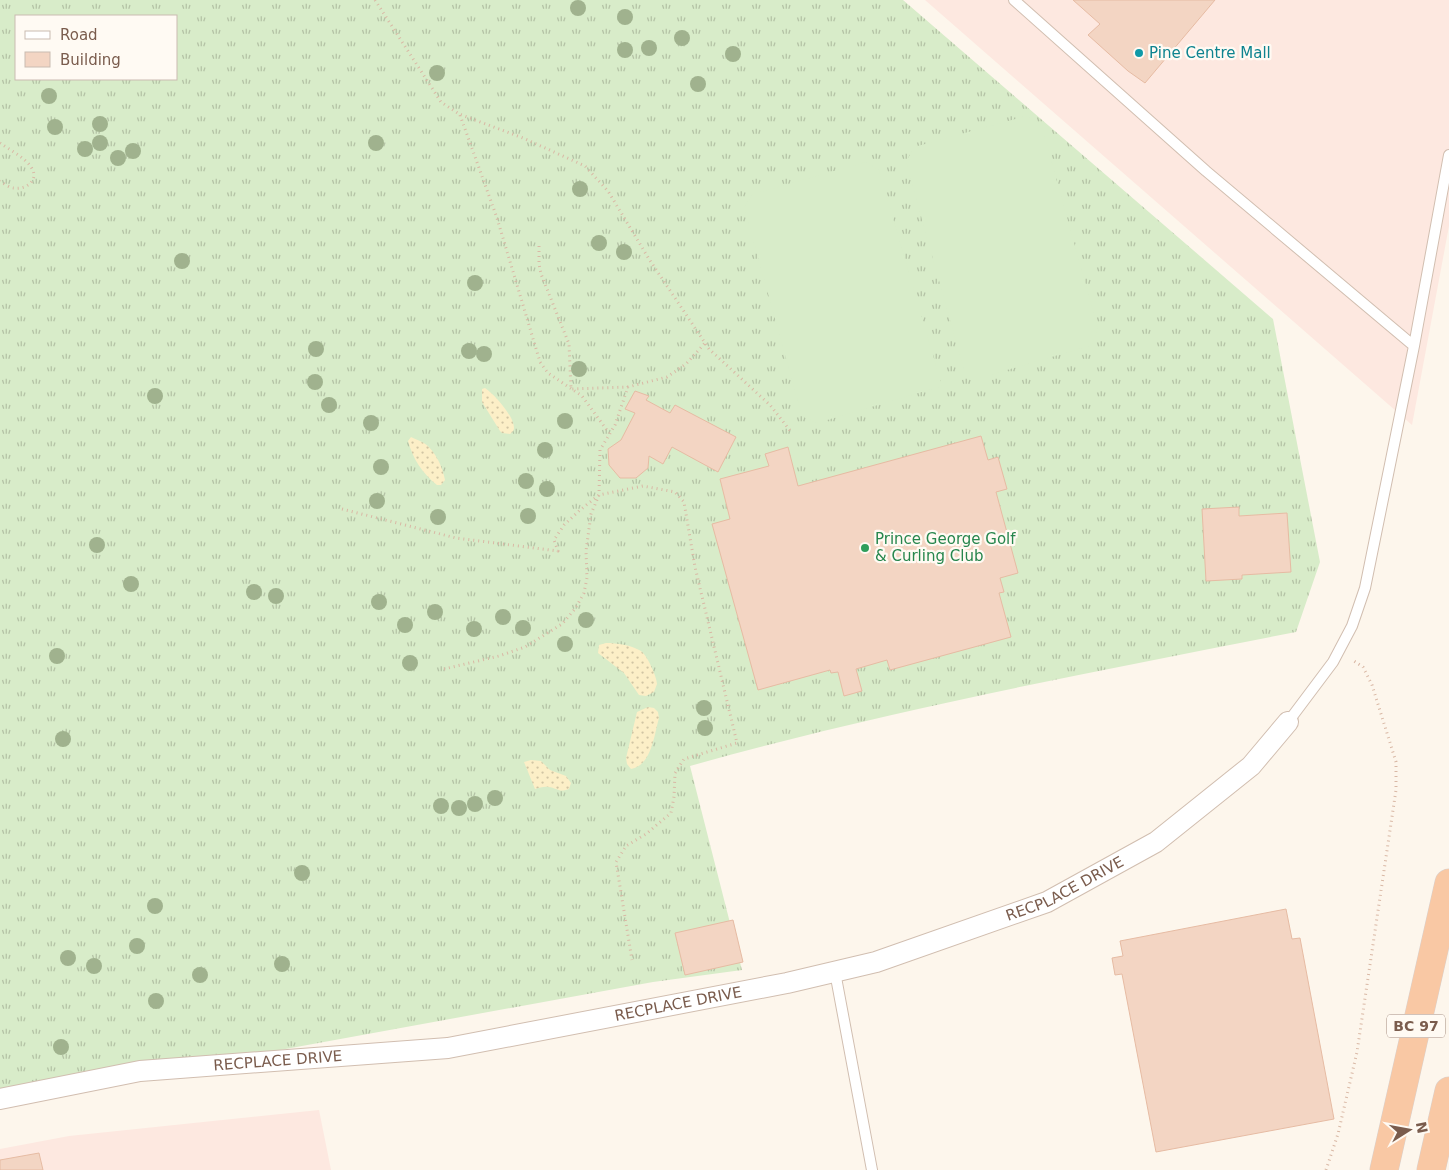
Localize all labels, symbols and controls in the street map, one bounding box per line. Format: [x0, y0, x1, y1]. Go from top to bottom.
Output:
legend [15, 15, 178, 80]
text: Road [60, 26, 98, 44]
place label: Pine Centre Mall [1149, 44, 1271, 62]
marker: Pine Centre Mall [1133, 47, 1145, 59]
text: Building [60, 51, 121, 69]
place label: Prince George Golf & Curling Club [875, 530, 1016, 565]
marker: Prince George Golf & Curling Club [859, 542, 871, 554]
street label: RECPLACE DRIVE [1003, 853, 1127, 925]
street label: RECPLACE DRIVE [613, 983, 743, 1025]
road number: BC 97 [1387, 1014, 1445, 1038]
street label: RECPLACE DRIVE [213, 1047, 343, 1074]
north arrow [1384, 1105, 1434, 1155]
text: N [1413, 1120, 1431, 1135]

